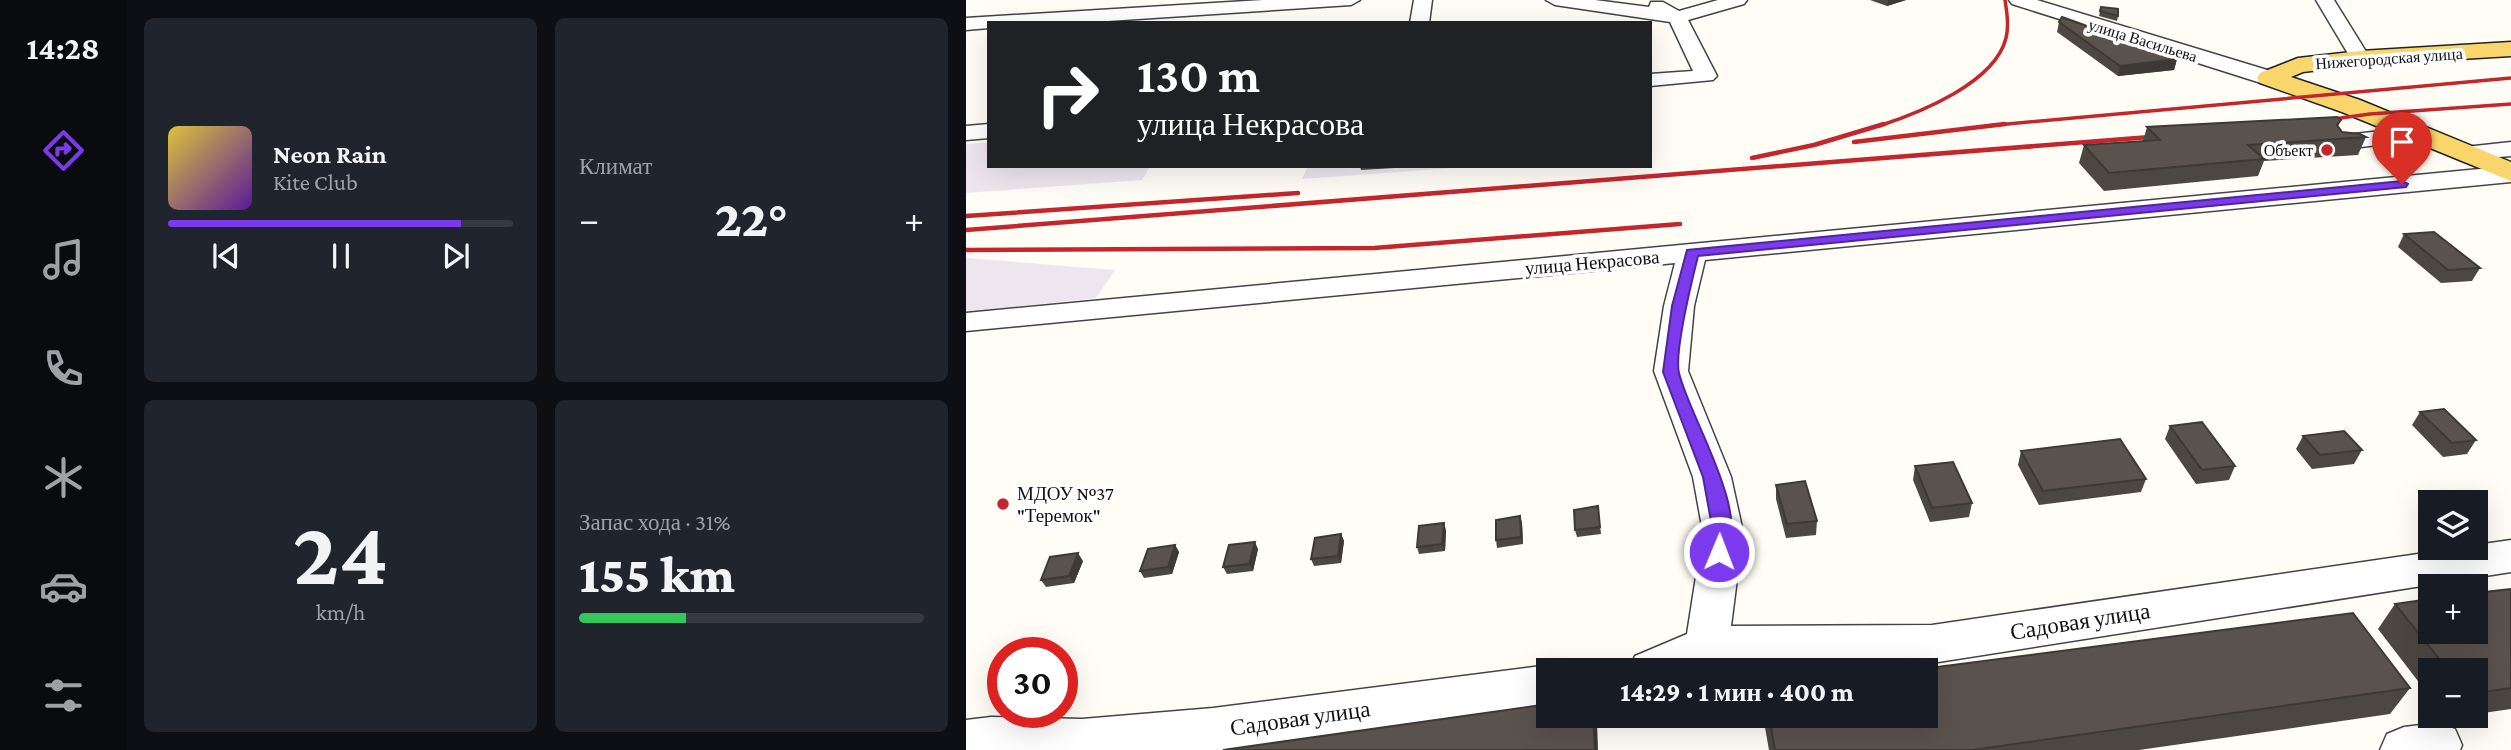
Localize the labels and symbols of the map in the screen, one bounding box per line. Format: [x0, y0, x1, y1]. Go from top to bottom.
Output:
street label: улица Васильева [2086, 16, 2199, 66]
street label: Нижегородская улица [2315, 45, 2463, 73]
pin [2372, 112, 2432, 184]
place label: Объект [2264, 142, 2313, 159]
marker: Объект [2319, 142, 2335, 158]
street label: улица Некрасова [1524, 246, 1661, 279]
place label: МДОУ №37 "Теремок" [1017, 483, 1114, 526]
marker: МДОУ №37 "Теремок" [995, 496, 1011, 512]
position arrow [1682, 515, 1756, 589]
street label: Садовая улица [2008, 597, 2152, 645]
speed limit sign: 30 [987, 637, 1078, 728]
street label: Садовая улица [1228, 695, 1372, 741]

